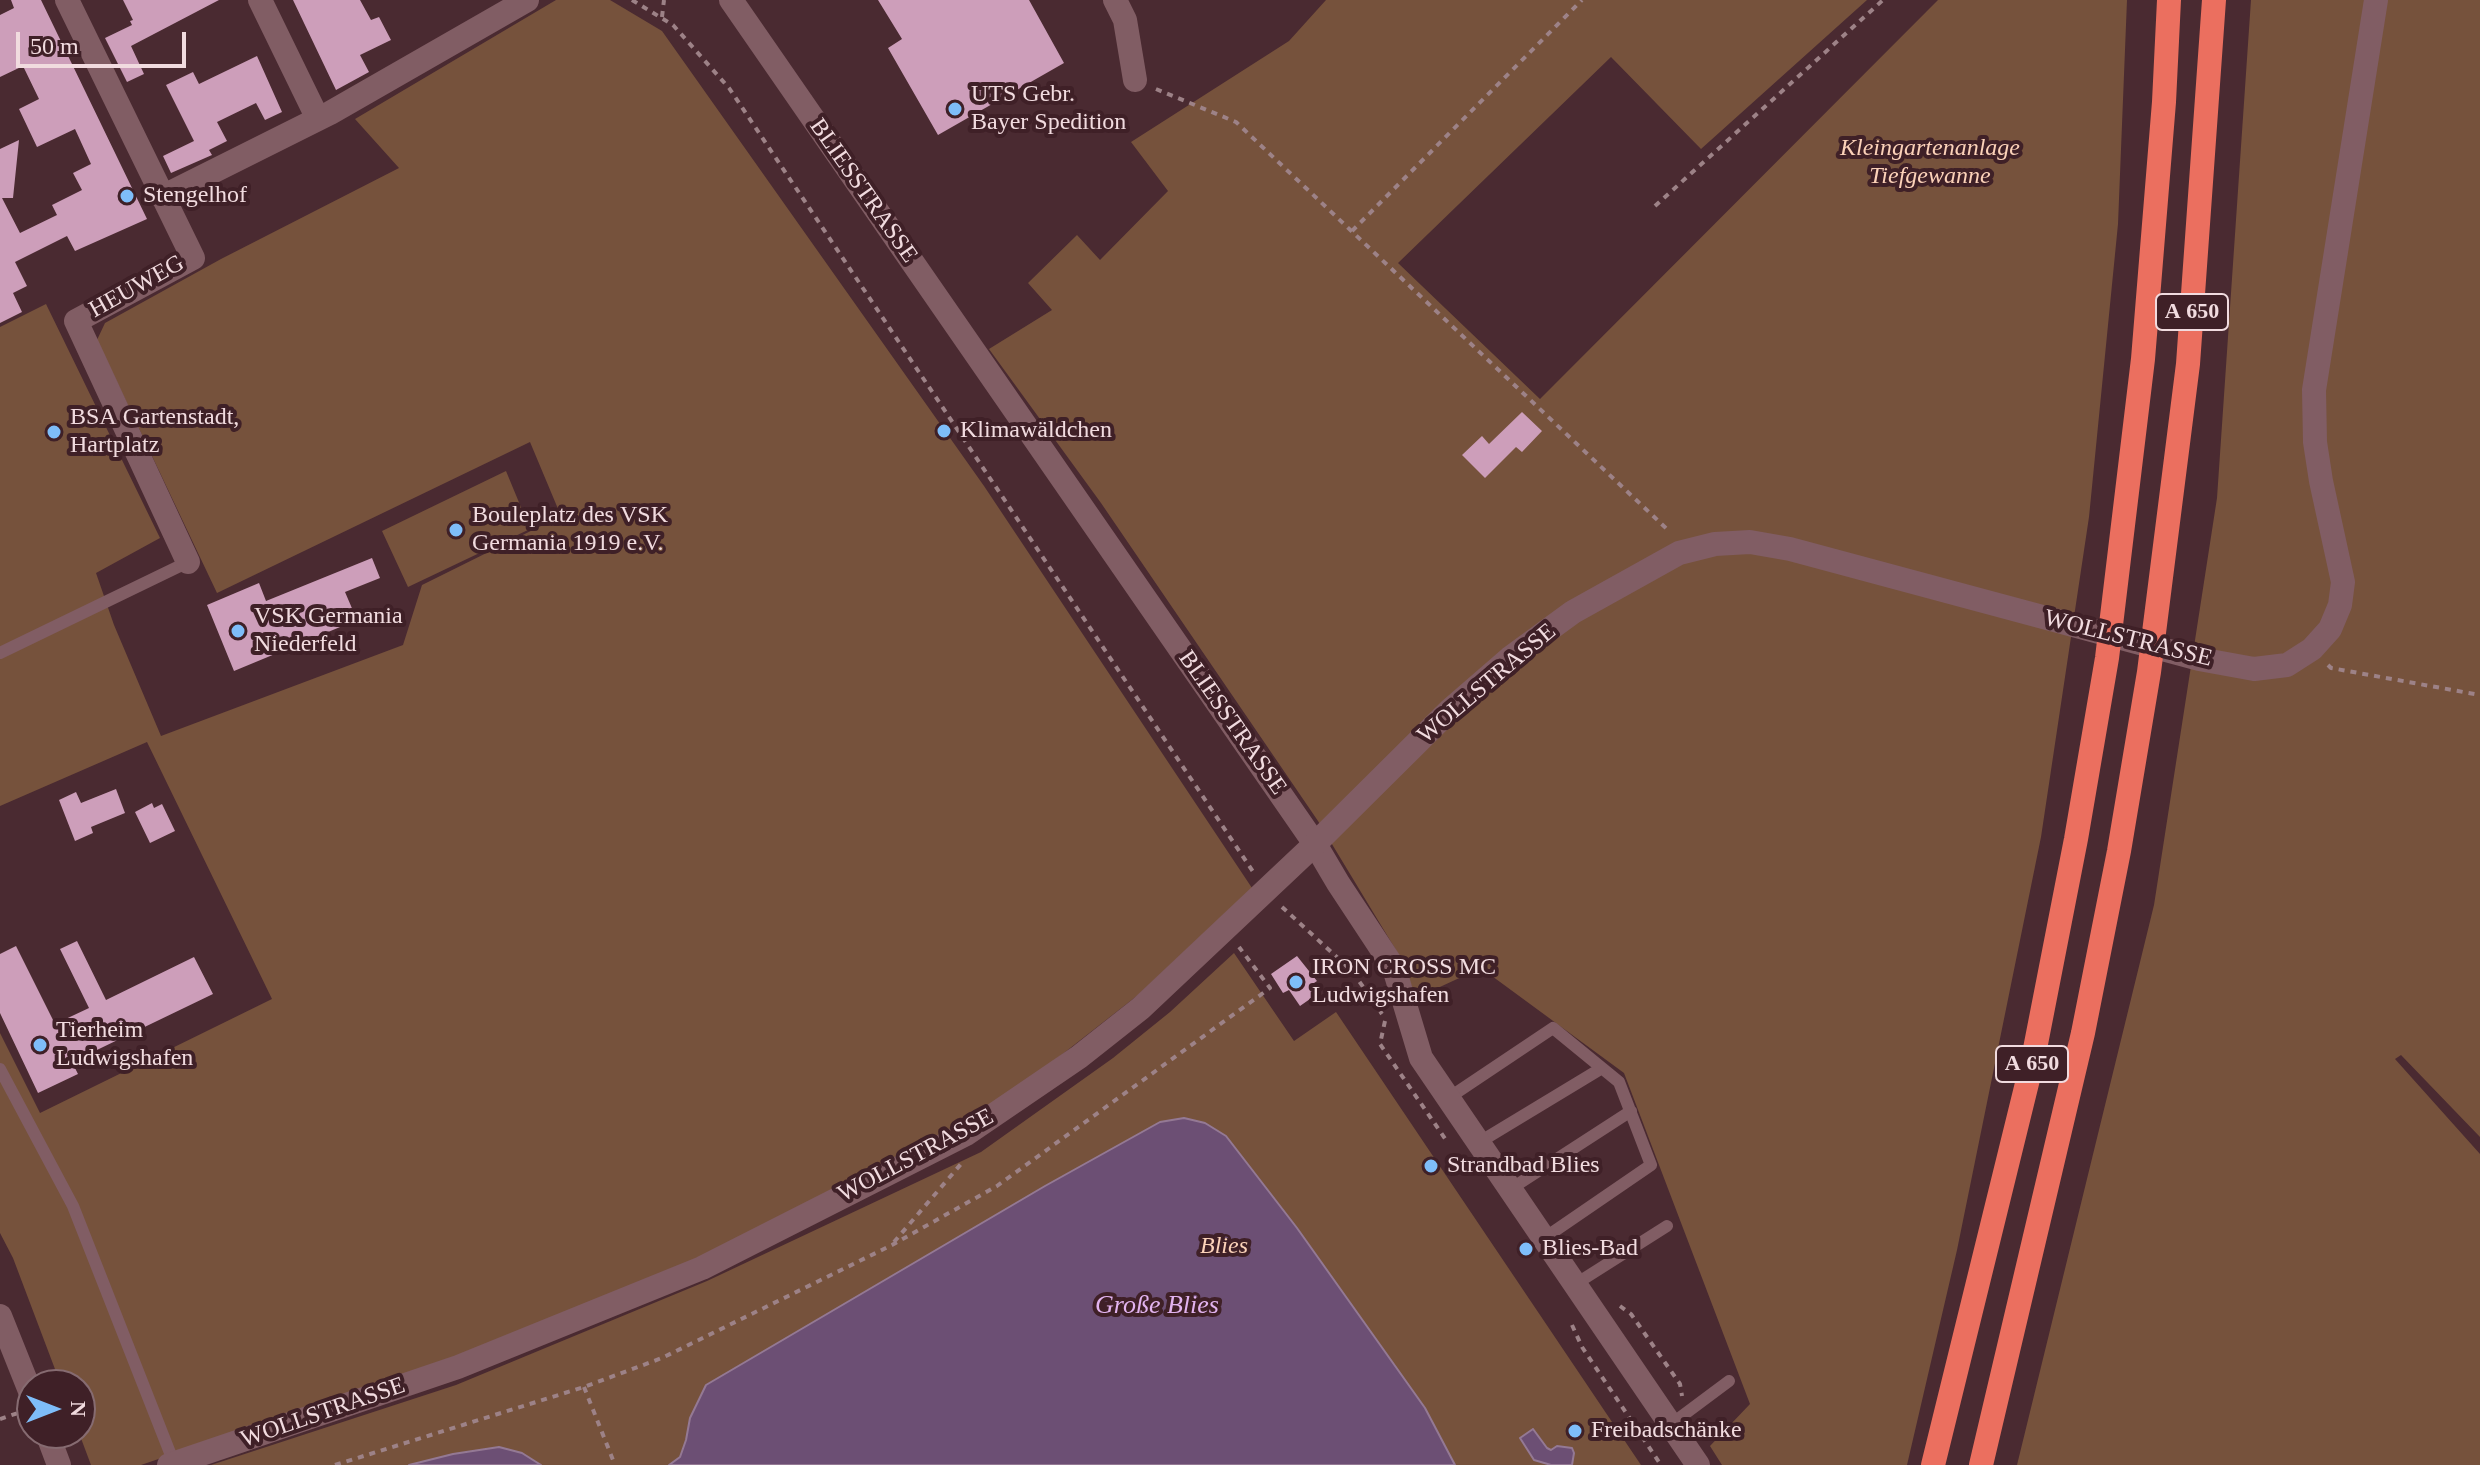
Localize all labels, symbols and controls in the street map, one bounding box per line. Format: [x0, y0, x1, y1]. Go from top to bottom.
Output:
scale bar [20, 16, 190, 66]
text: 50 m [30, 33, 79, 59]
place label: UTS Gebr. Bayer Spedition [971, 81, 1126, 137]
marker: UTS Gebr. Bayer Spedition [946, 100, 964, 118]
street label: BLIESSTRASSE [803, 113, 923, 269]
park label: Kleingartenanlage Tiefgewanne [1840, 135, 2020, 191]
place label: Stengelhof [143, 182, 247, 210]
marker: Stengelhof [118, 187, 136, 205]
street label: HEUWEG [85, 249, 189, 325]
road number: A 650 [2156, 294, 2228, 330]
place label: BSA Gartenstadt, Hartplatz [70, 404, 239, 460]
place label: Klimawäldchen [960, 417, 1112, 445]
marker: Klimawäldchen [935, 422, 953, 440]
marker: BSA Gartenstadt, Hartplatz [45, 423, 63, 441]
place label: Bouleplatz des VSK Germania 1919 e.V. [472, 502, 668, 558]
marker: Bouleplatz des VSK Germania 1919 e.V. [447, 521, 465, 539]
place label: VSK Germania Niederfeld [254, 603, 403, 659]
street label: WOLLSTRASSE [2041, 604, 2215, 674]
street label: WOLLSTRASSE [1412, 618, 1562, 750]
marker: VSK Germania Niederfeld [229, 622, 247, 640]
street label: BLIESSTRASSE [1172, 645, 1292, 801]
place label: IRON CROSS MC Ludwigshafen [1312, 954, 1496, 1010]
marker: IRON CROSS MC Ludwigshafen [1287, 973, 1305, 991]
place label: Tierheim Ludwigshafen [56, 1017, 193, 1073]
marker: Tierheim Ludwigshafen [31, 1036, 49, 1054]
road number: A 650 [1996, 1046, 2068, 1082]
street label: WOLLSTRASSE [833, 1103, 999, 1209]
place label: Strandbad Blies [1447, 1152, 1600, 1180]
marker: Strandbad Blies [1422, 1157, 1440, 1175]
park label: Blies [1200, 1233, 1248, 1261]
place label: Blies-Bad [1542, 1235, 1638, 1263]
marker: Blies-Bad [1517, 1240, 1535, 1258]
water label: Große Blies [1095, 1290, 1219, 1322]
north arrow [16, 1369, 96, 1449]
street label: WOLLSTRASSE [237, 1371, 409, 1455]
text: N [66, 1401, 91, 1417]
place label: Freibadschänke [1591, 1417, 1742, 1445]
marker: Freibadschänke [1566, 1422, 1584, 1440]

